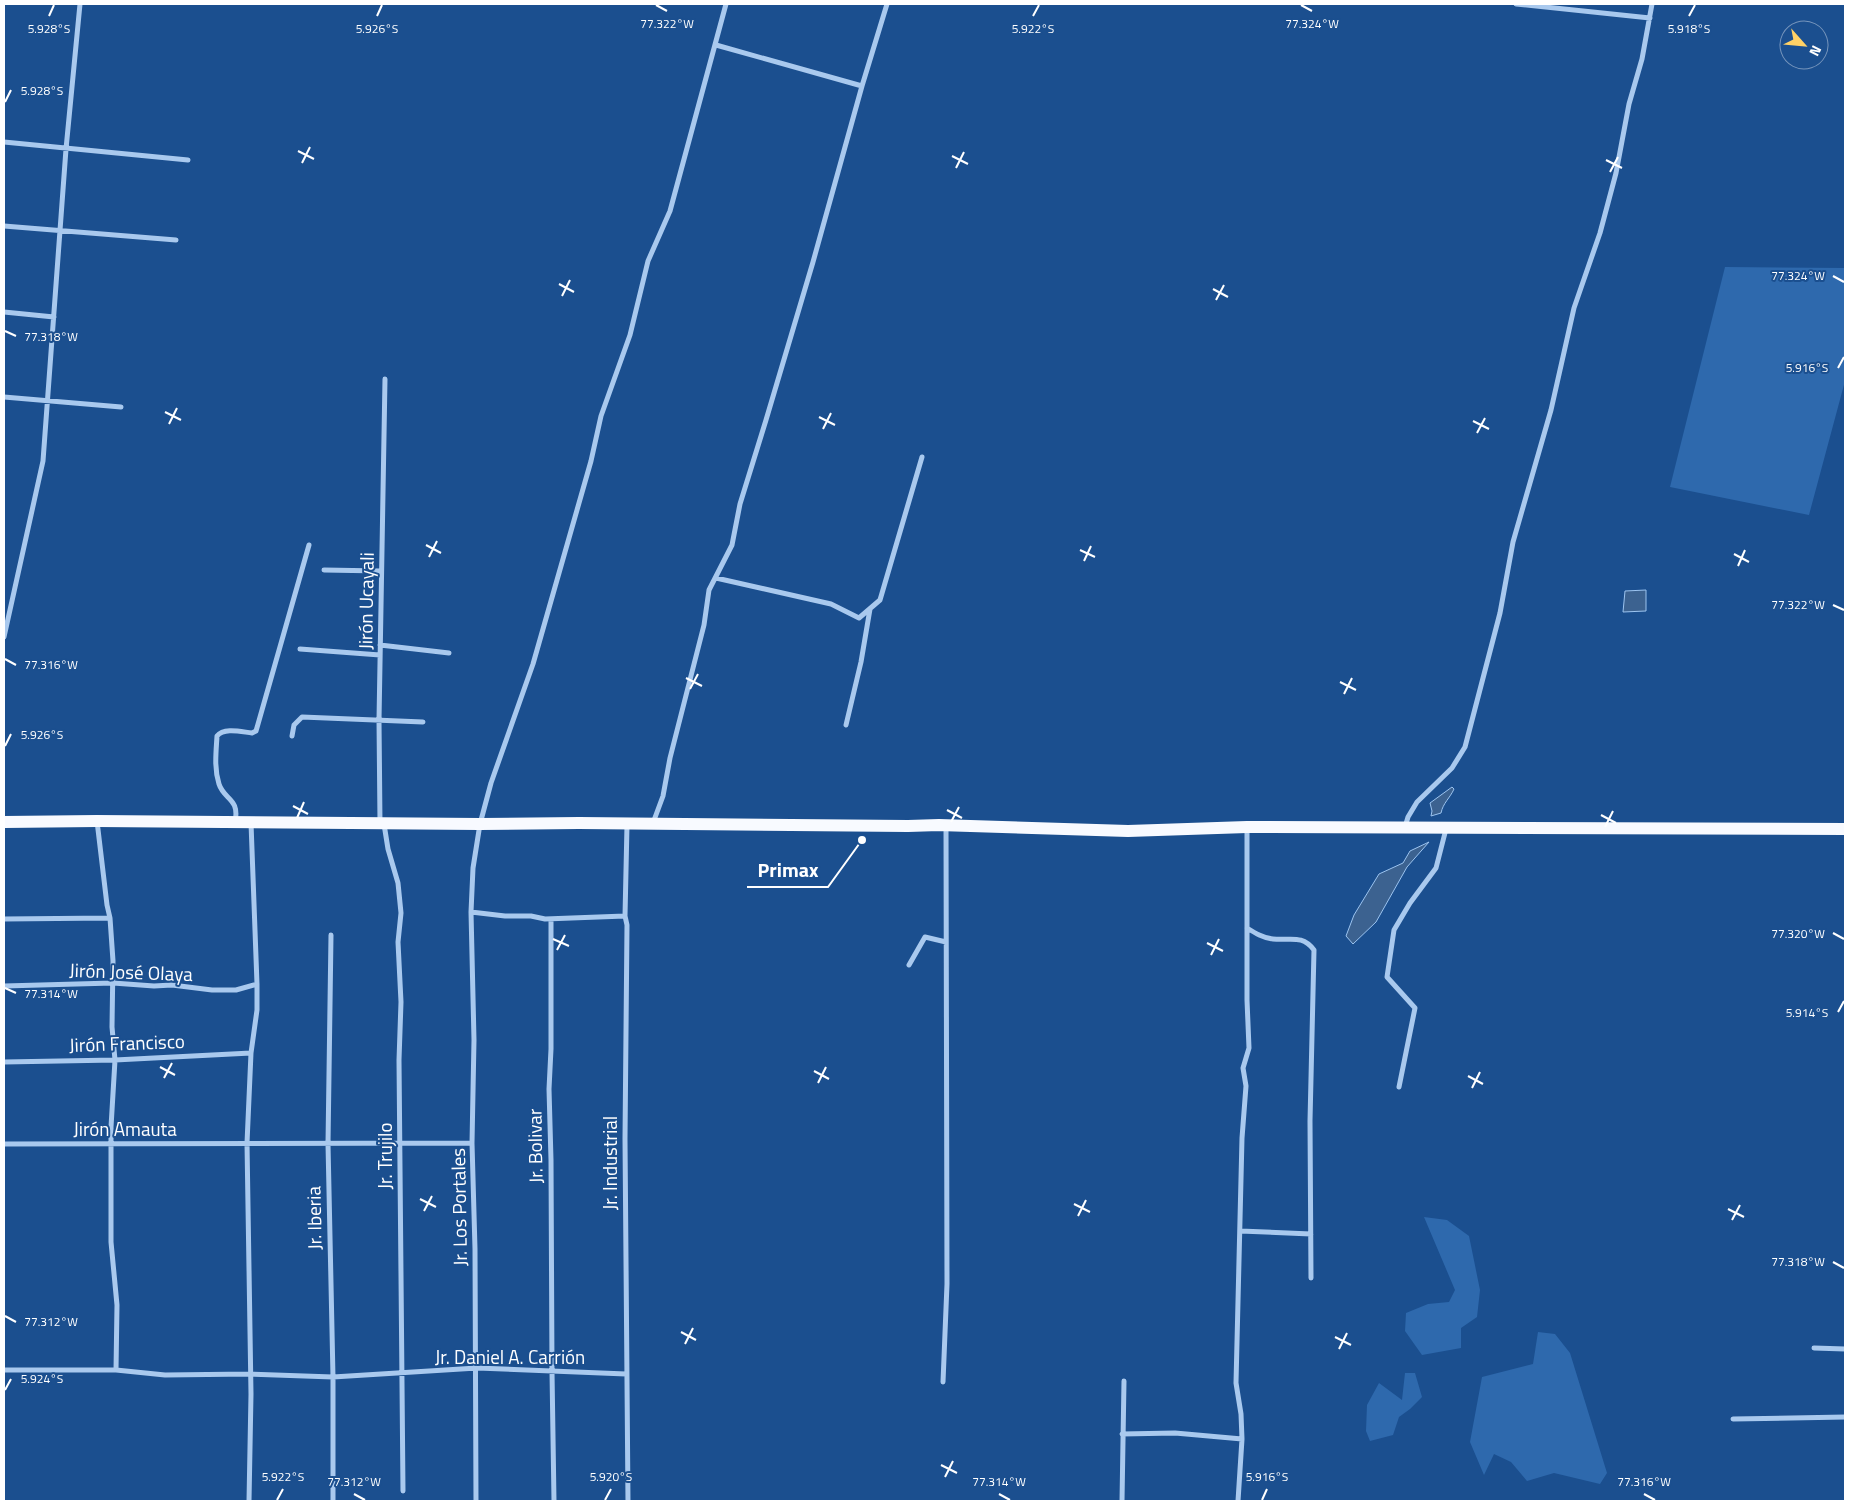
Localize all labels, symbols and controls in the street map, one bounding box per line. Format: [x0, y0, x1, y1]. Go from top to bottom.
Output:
text: 77.322°W [640, 14, 694, 33]
text: 77.324°W [1285, 14, 1339, 33]
text: 5.928°S [28, 19, 70, 38]
text: 5.926°S [356, 19, 398, 38]
text: 5.922°S [1012, 19, 1054, 38]
text: 5.918°S [1668, 19, 1710, 38]
north arrow [1779, 20, 1829, 70]
text: N [1804, 42, 1828, 60]
text: 5.928°S [21, 81, 63, 100]
text: 77.324°W [1771, 266, 1825, 285]
text: 77.318°W [24, 327, 78, 346]
text: 5.916°S [1786, 358, 1828, 377]
street label: Jirón Ucayali [350, 552, 381, 650]
text: 77.322°W [1771, 595, 1825, 614]
text: 77.316°W [24, 655, 78, 674]
text: 5.926°S [21, 725, 63, 744]
callout: Primax [747, 852, 828, 887]
text: Primax [758, 854, 819, 885]
text: 77.320°W [1771, 924, 1825, 943]
street label: Jirón José Olaya [69, 955, 194, 988]
text: 77.314°W [24, 984, 78, 1003]
text: 5.914°S [1786, 1003, 1828, 1022]
street label: Jirón Francisco [69, 1026, 185, 1059]
street label: Jr. Bolivar [519, 1108, 550, 1184]
street label: Jirón Amauta [73, 1114, 177, 1143]
street label: Jr. Industrial [595, 1116, 624, 1210]
street label: Jr. Trujilo [370, 1122, 399, 1190]
street label: Jr. Los Portales [443, 1148, 474, 1266]
street label: Jr. Iberia [298, 1185, 329, 1250]
text: 77.318°W [1771, 1252, 1825, 1271]
text: 77.312°W [24, 1312, 78, 1331]
street label: Jr. Daniel A. Carrión [435, 1342, 585, 1371]
text: 5.924°S [21, 1369, 63, 1388]
text: 5.922°S [262, 1467, 304, 1486]
text: 5.920°S [590, 1467, 632, 1486]
text: 5.916°S [1246, 1467, 1288, 1486]
text: 77.312°W [327, 1472, 381, 1491]
text: 77.314°W [972, 1472, 1026, 1491]
text: 77.316°W [1617, 1472, 1671, 1491]

